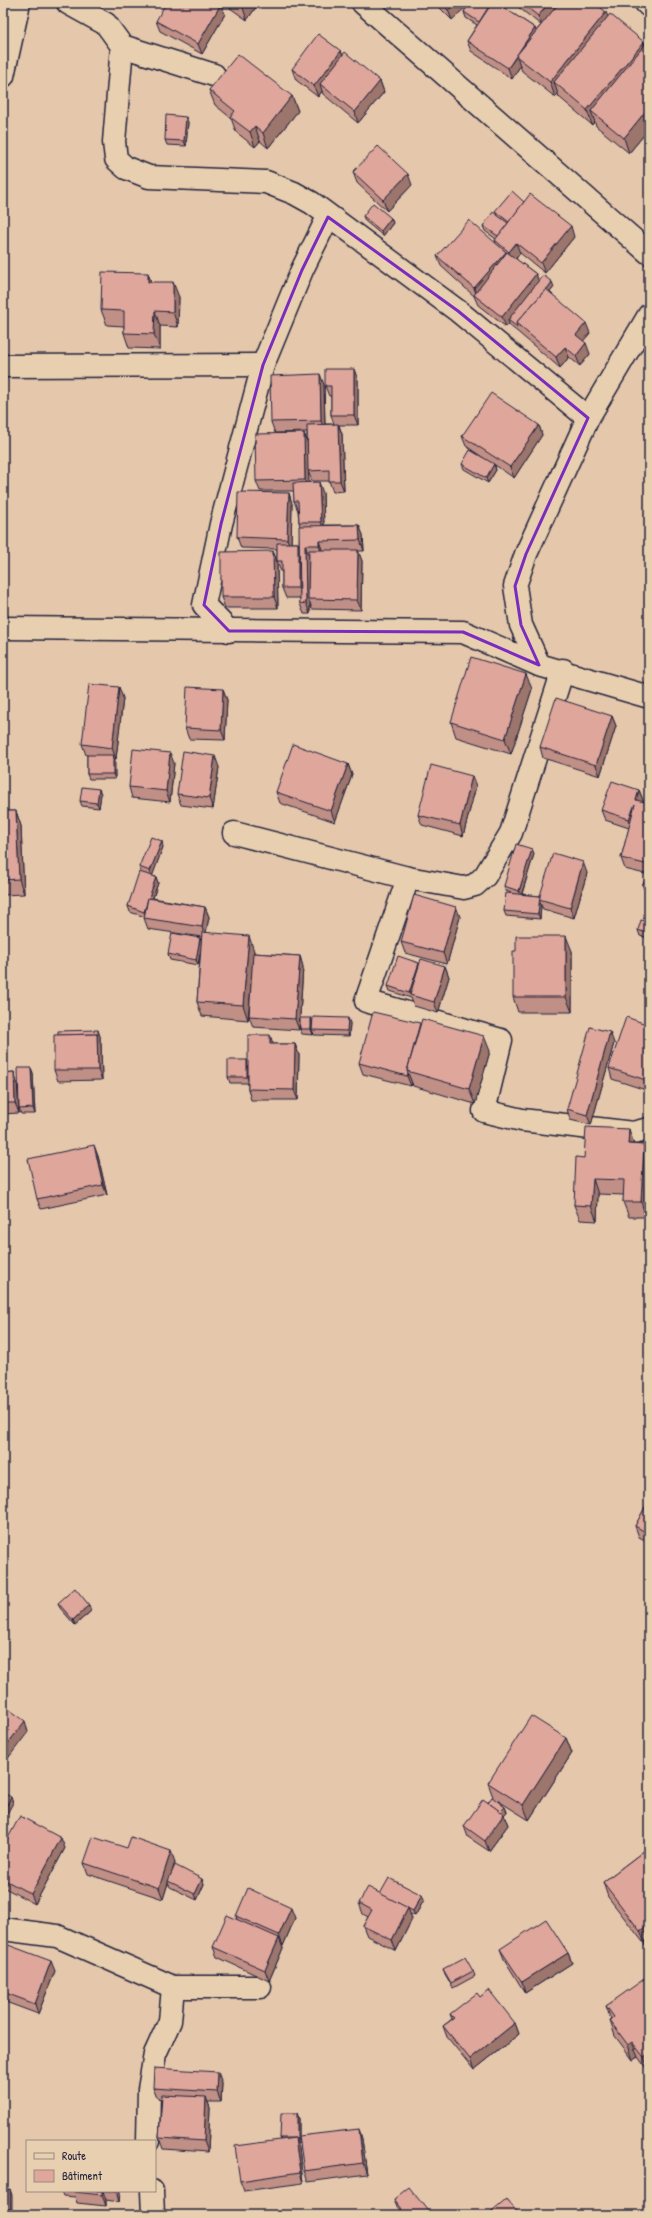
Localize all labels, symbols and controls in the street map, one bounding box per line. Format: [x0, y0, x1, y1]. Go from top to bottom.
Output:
legend [26, 2140, 156, 2192]
text: Route [62, 2147, 86, 2164]
text: Bâtiment [62, 2167, 103, 2184]

